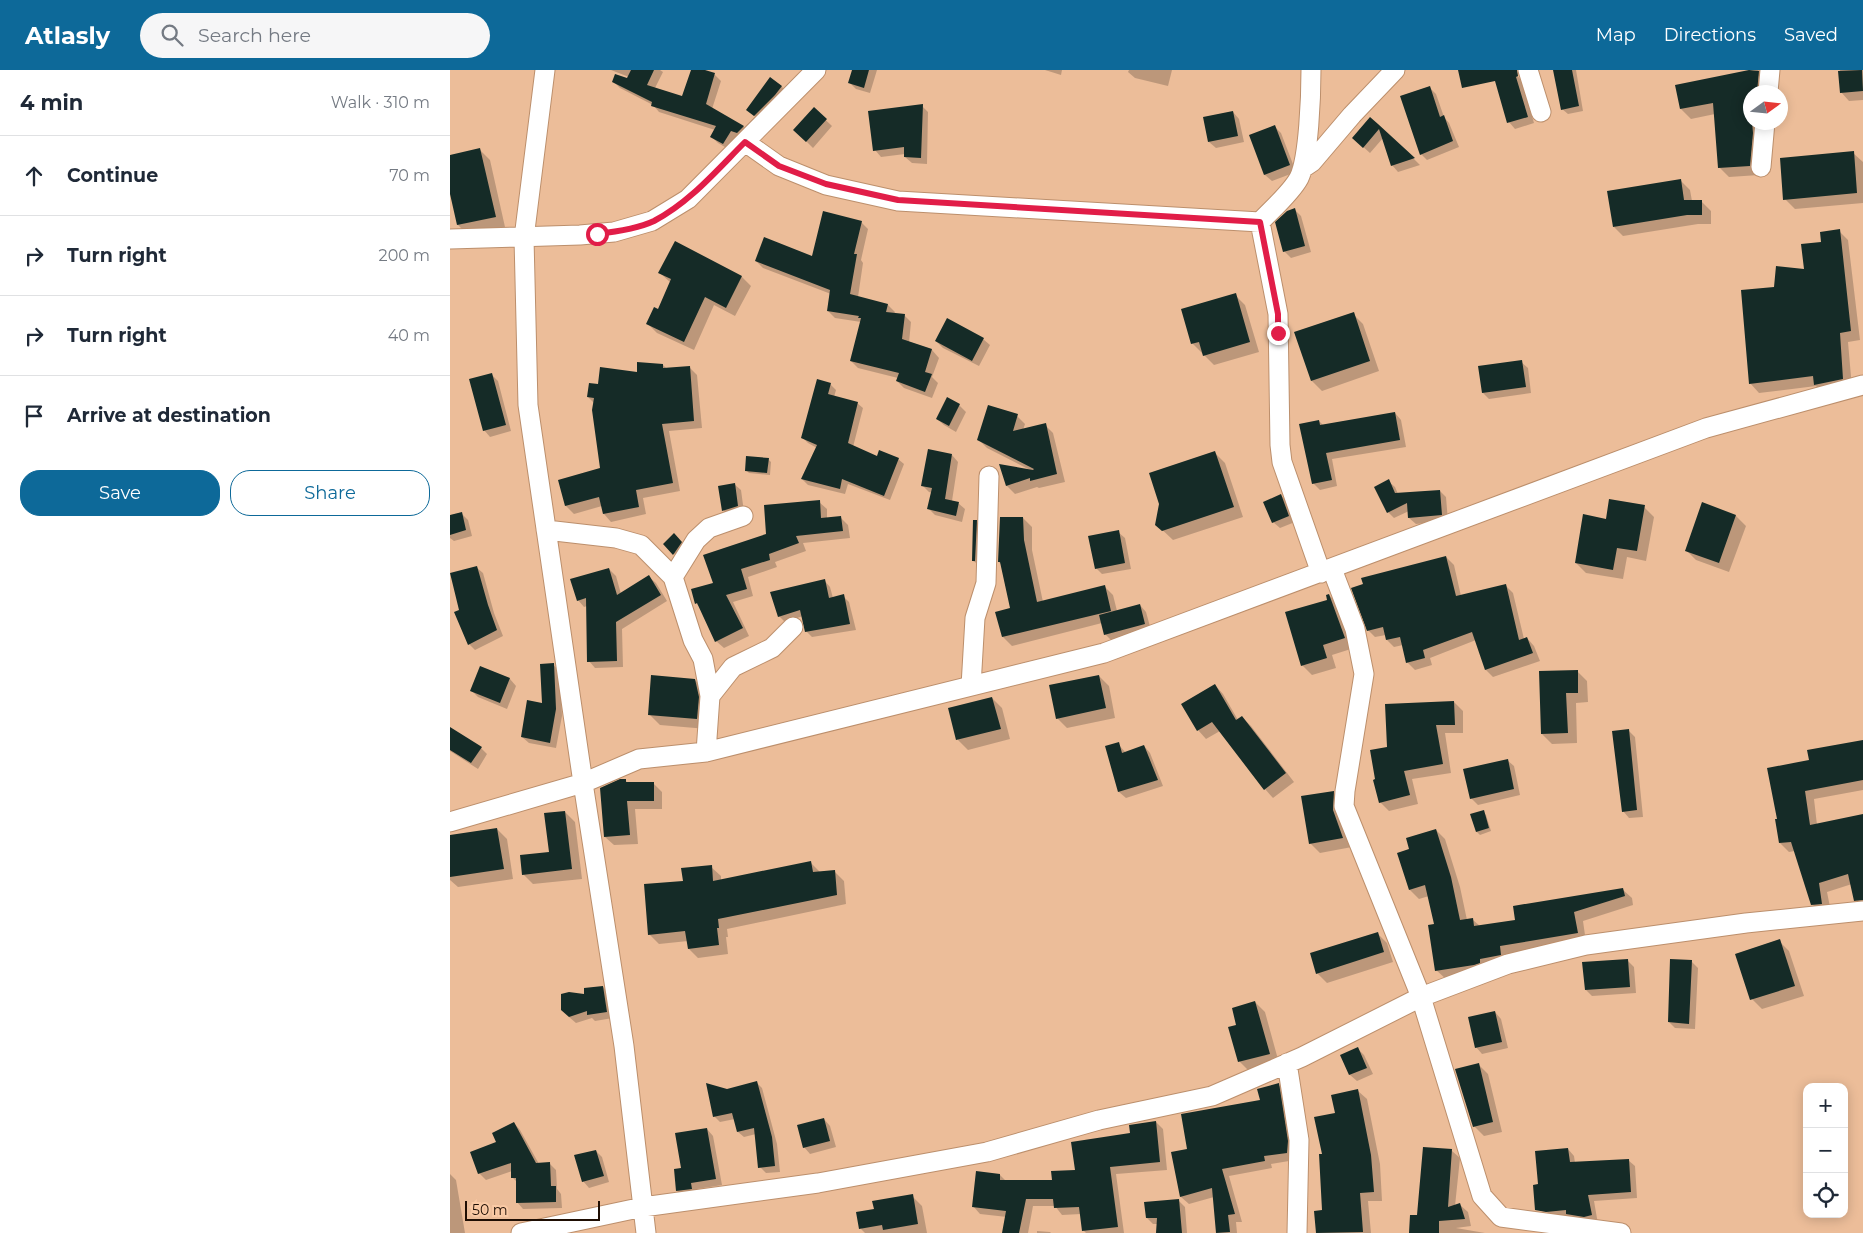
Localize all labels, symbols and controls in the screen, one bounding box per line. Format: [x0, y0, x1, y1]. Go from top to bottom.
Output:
search box [140, 13, 490, 58]
text: Atlasly [25, 21, 110, 50]
icon: search [158, 21, 186, 49]
text: Search here [198, 24, 311, 47]
text: Map [1596, 24, 1636, 46]
text: Directions [1664, 24, 1756, 46]
text: Saved [1784, 24, 1838, 46]
north arrow [1743, 85, 1788, 130]
text: 4 min [20, 90, 83, 115]
text: Walk · 310 m [331, 93, 430, 112]
icon: ahead [20, 162, 48, 190]
text: Continue [67, 164, 158, 187]
text: 70 m [389, 166, 430, 185]
route start [586, 223, 609, 246]
icon: right [20, 242, 48, 270]
text: Turn right [67, 244, 167, 267]
text: 200 m [379, 246, 430, 265]
icon: right [20, 322, 48, 350]
route end [1267, 322, 1290, 345]
text: Turn right [67, 324, 167, 347]
text: 40 m [388, 326, 430, 345]
icon: arrive [20, 402, 48, 430]
text: Arrive at destination [67, 404, 271, 427]
button: Save [20, 470, 220, 516]
button: Share [230, 470, 430, 516]
map controls [1803, 1083, 1848, 1218]
button: + [1803, 1083, 1848, 1128]
button: − [1803, 1128, 1848, 1173]
button: locate [1803, 1173, 1848, 1218]
scale bar [465, 1198, 600, 1221]
text: 50 m [472, 1201, 508, 1219]

